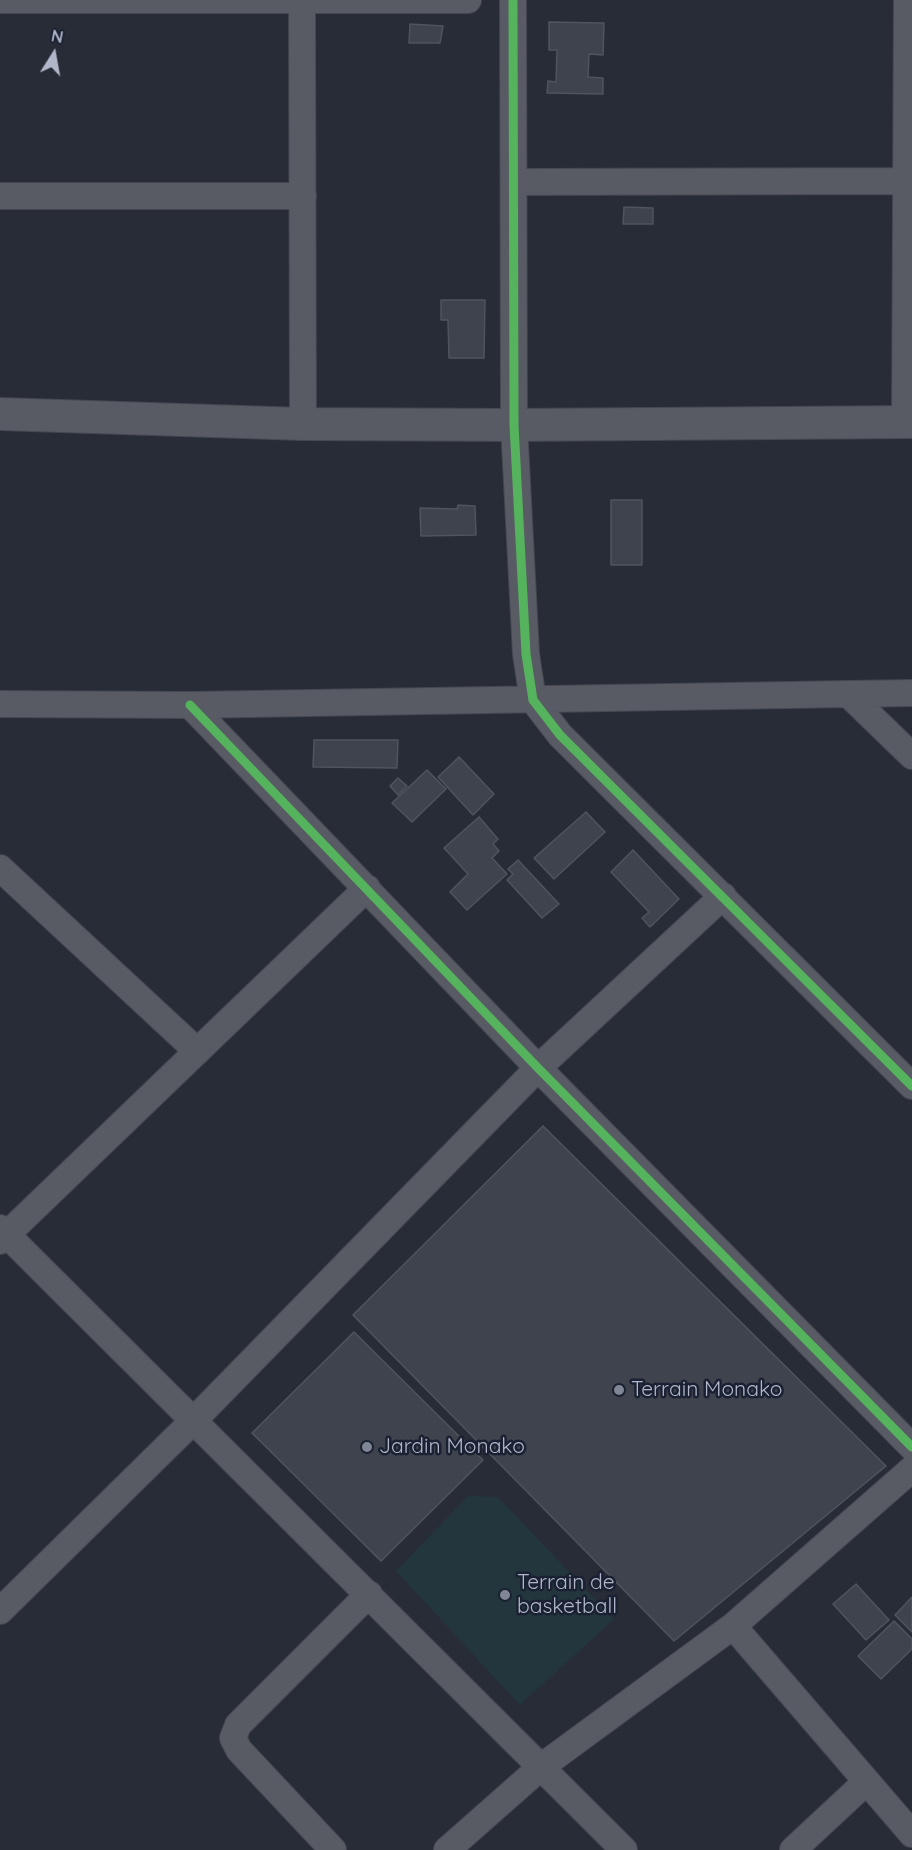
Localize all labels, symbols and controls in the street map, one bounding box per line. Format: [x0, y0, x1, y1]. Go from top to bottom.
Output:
north arrow [24, 24, 84, 84]
text: N [50, 25, 65, 47]
place label: Terrain Monako [631, 1377, 782, 1403]
marker: Terrain Monako [612, 1383, 626, 1397]
place label: Jardin Monako [379, 1434, 525, 1460]
marker: Jardin Monako [360, 1440, 374, 1454]
place label: Terrain de basketball [517, 1570, 617, 1620]
marker: Terrain de basketball [498, 1588, 512, 1602]

